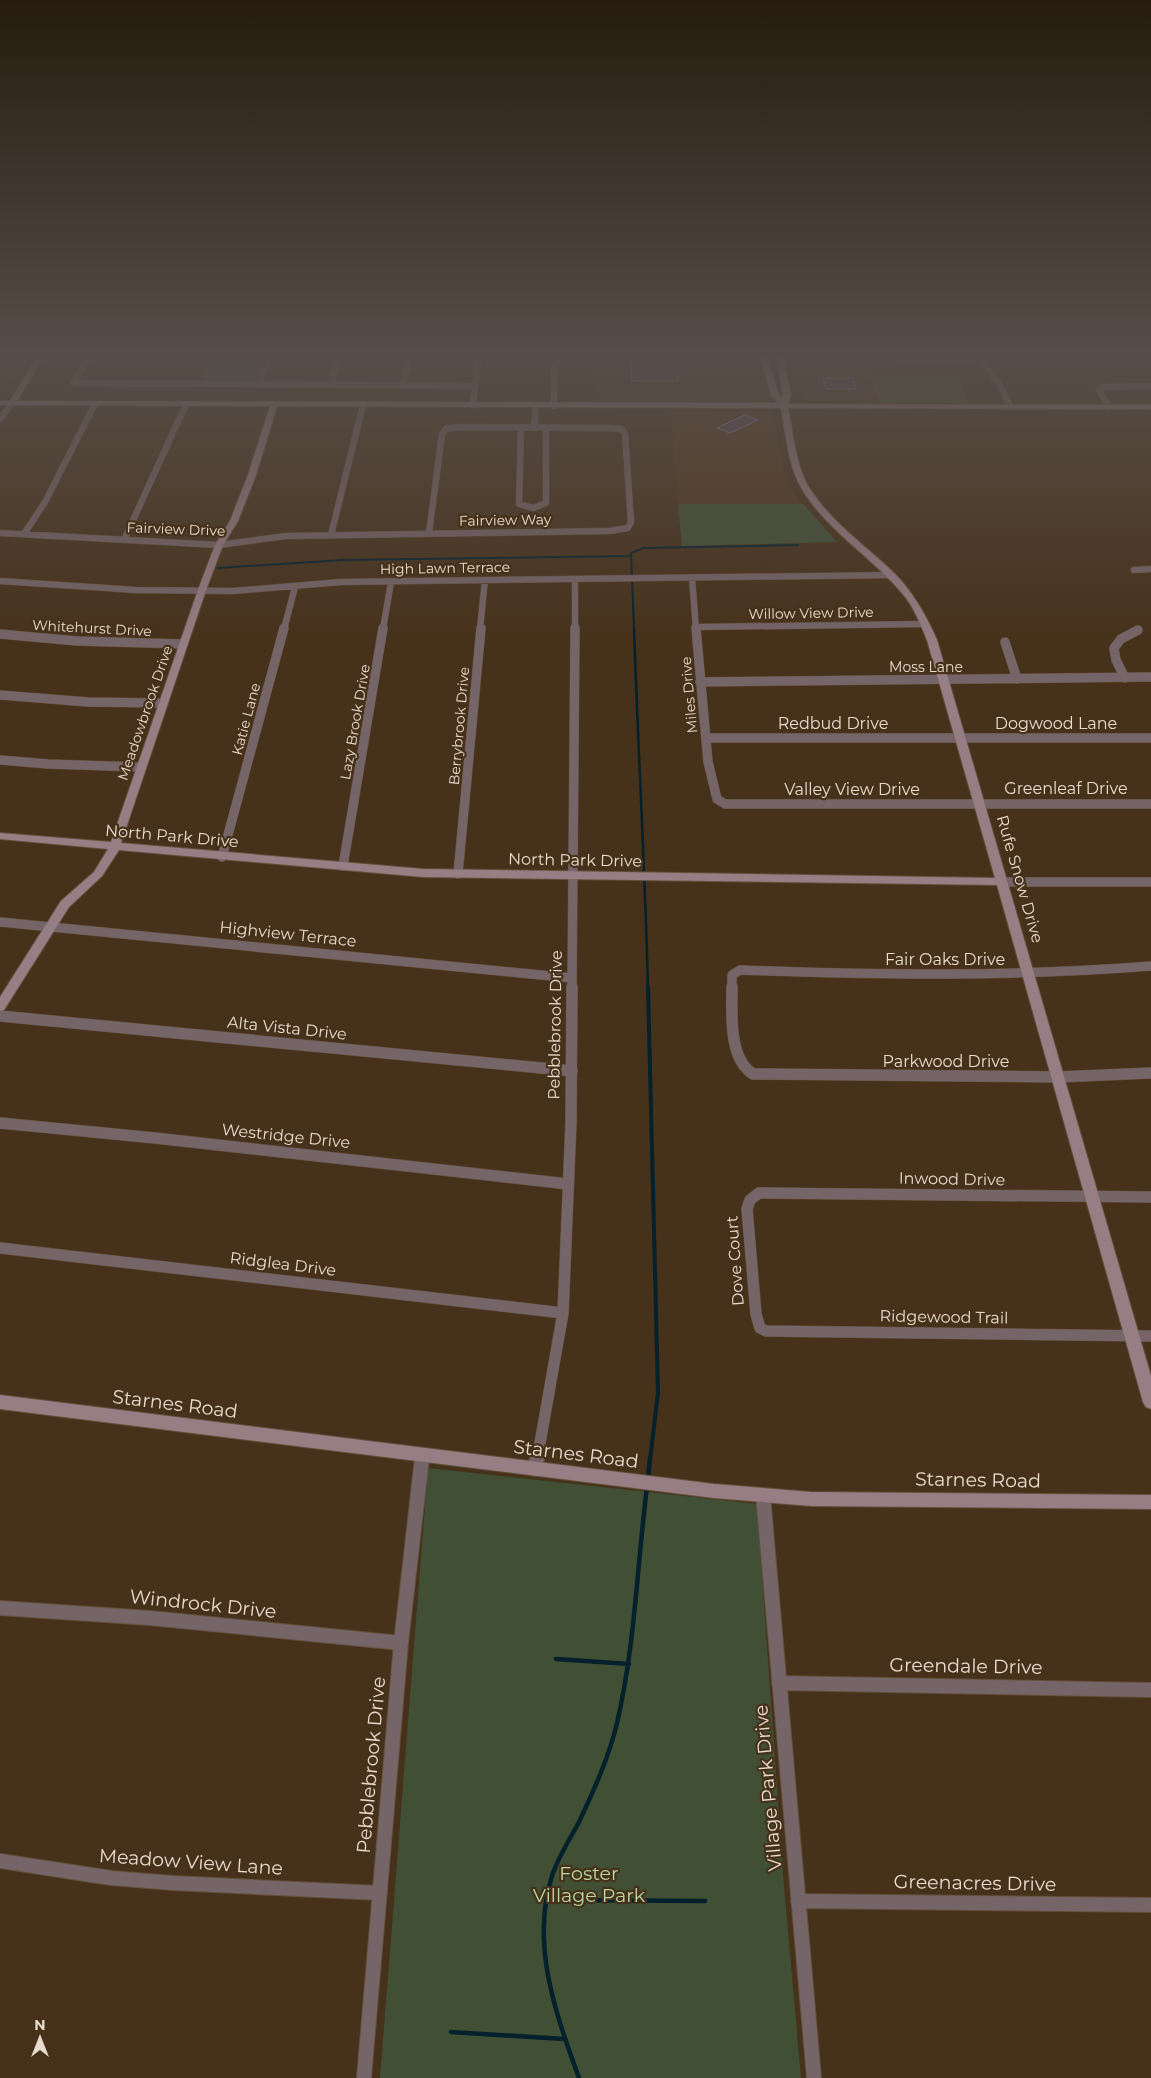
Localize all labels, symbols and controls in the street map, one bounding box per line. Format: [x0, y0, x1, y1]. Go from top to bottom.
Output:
street label: Fairview Way [459, 510, 552, 530]
street label: Fairview Drive [126, 518, 226, 540]
street label: High Lawn Terrace [380, 558, 510, 578]
street label: Willow View Drive [748, 603, 874, 623]
street label: Whitehurst Drive [32, 616, 152, 640]
street label: Meadowbrook Drive [113, 643, 177, 783]
street label: Miles Drive [677, 656, 701, 734]
street label: Moss Lane [889, 658, 963, 676]
street label: Lazy Brook Drive [336, 663, 374, 781]
street label: Berrybrook Drive [445, 666, 473, 786]
street label: Katie Lane [228, 681, 264, 757]
street label: Redbud Drive [778, 714, 888, 733]
street label: Dogwood Lane [995, 714, 1117, 733]
street label: Greenleaf Drive [1004, 779, 1128, 798]
street label: Valley View Drive [784, 780, 920, 799]
street label: Rufe Snow Drive [993, 813, 1047, 945]
street label: North Park Drive [104, 821, 240, 851]
street label: North Park Drive [508, 849, 642, 871]
street label: Highview Terrace [219, 917, 357, 951]
street label: Pebblebrook Drive [544, 950, 566, 1100]
street label: Fair Oaks Drive [885, 950, 1005, 969]
street label: Alta Vista Drive [226, 1012, 348, 1044]
street label: Parkwood Drive [883, 1052, 1009, 1071]
street label: Westridge Drive [221, 1120, 351, 1152]
street label: Inwood Drive [899, 1169, 1005, 1189]
street label: Dove Court [722, 1215, 748, 1307]
street label: Ridglea Drive [229, 1248, 337, 1280]
street label: Ridgewood Trail [879, 1306, 1009, 1328]
street label: Starnes Road [111, 1385, 239, 1423]
street label: Starnes Road [512, 1435, 640, 1473]
street label: Starnes Road [915, 1467, 1041, 1493]
street label: Windrock Drive [128, 1585, 278, 1623]
street label: Greendale Drive [889, 1653, 1043, 1679]
street label: Pebblebrook Drive [352, 1676, 390, 1854]
street label: Village Park Drive [749, 1704, 787, 1872]
street label: Meadow View Lane [98, 1844, 284, 1880]
park label: Foster Village Park [533, 1862, 646, 1907]
street label: Greenacres Drive [893, 1870, 1057, 1896]
north arrow [15, 2013, 65, 2063]
text: N [34, 2016, 46, 2034]

